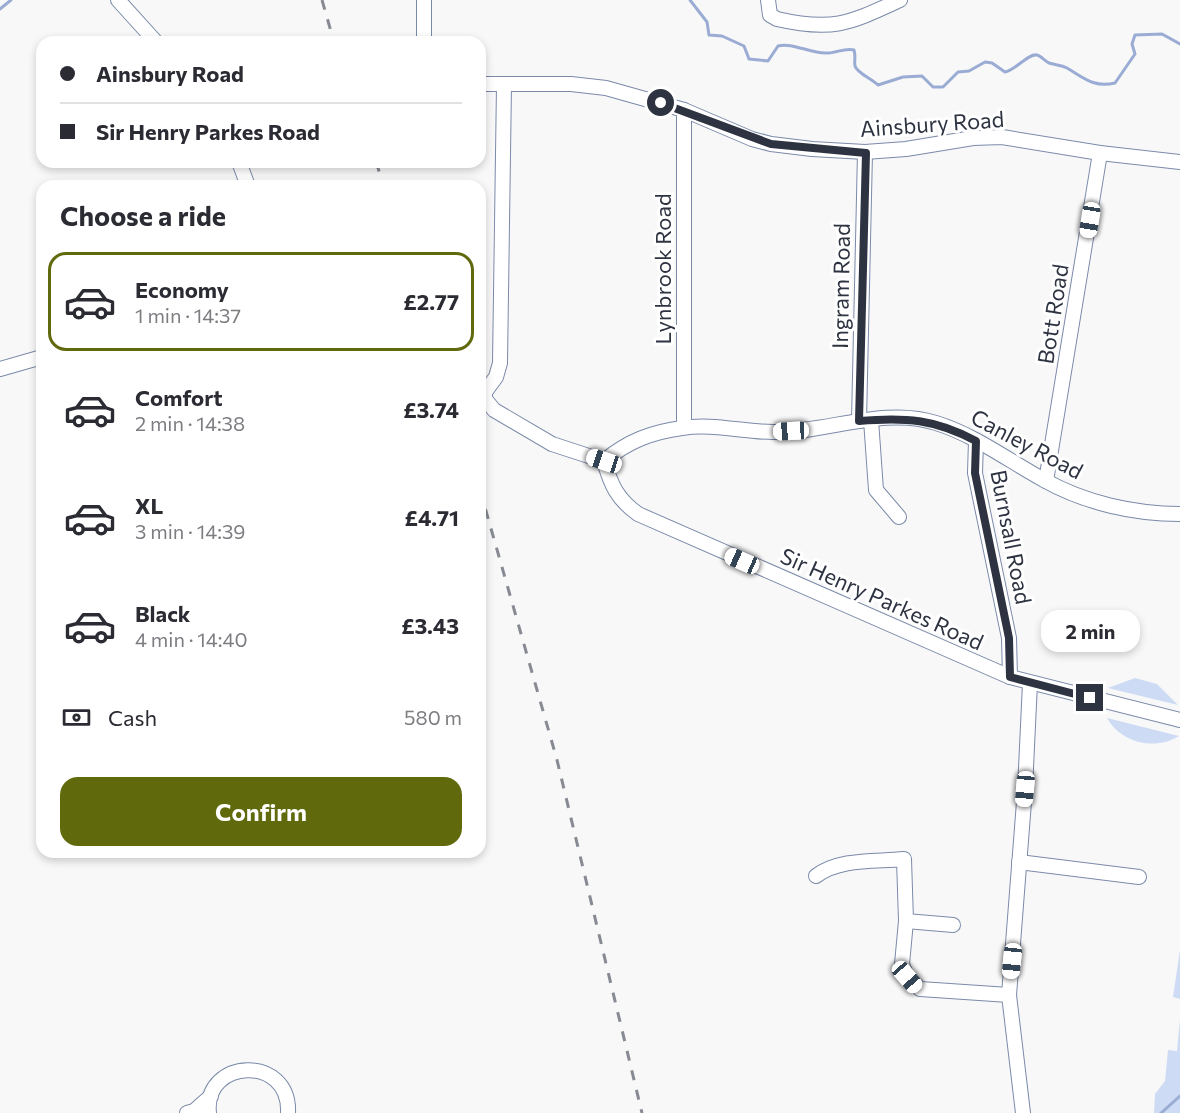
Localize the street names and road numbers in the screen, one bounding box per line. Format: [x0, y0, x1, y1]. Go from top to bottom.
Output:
street label: Ainsbury Road [859, 105, 1005, 142]
street label: Lynbrook Road [649, 193, 676, 345]
street label: Ingram Road [826, 223, 855, 349]
street label: Bott Road [1031, 262, 1074, 366]
street label: Canley Road [967, 403, 1088, 484]
street label: Burnsall Road [985, 467, 1038, 606]
street label: Sir Henry Parkes Road [777, 542, 988, 655]

